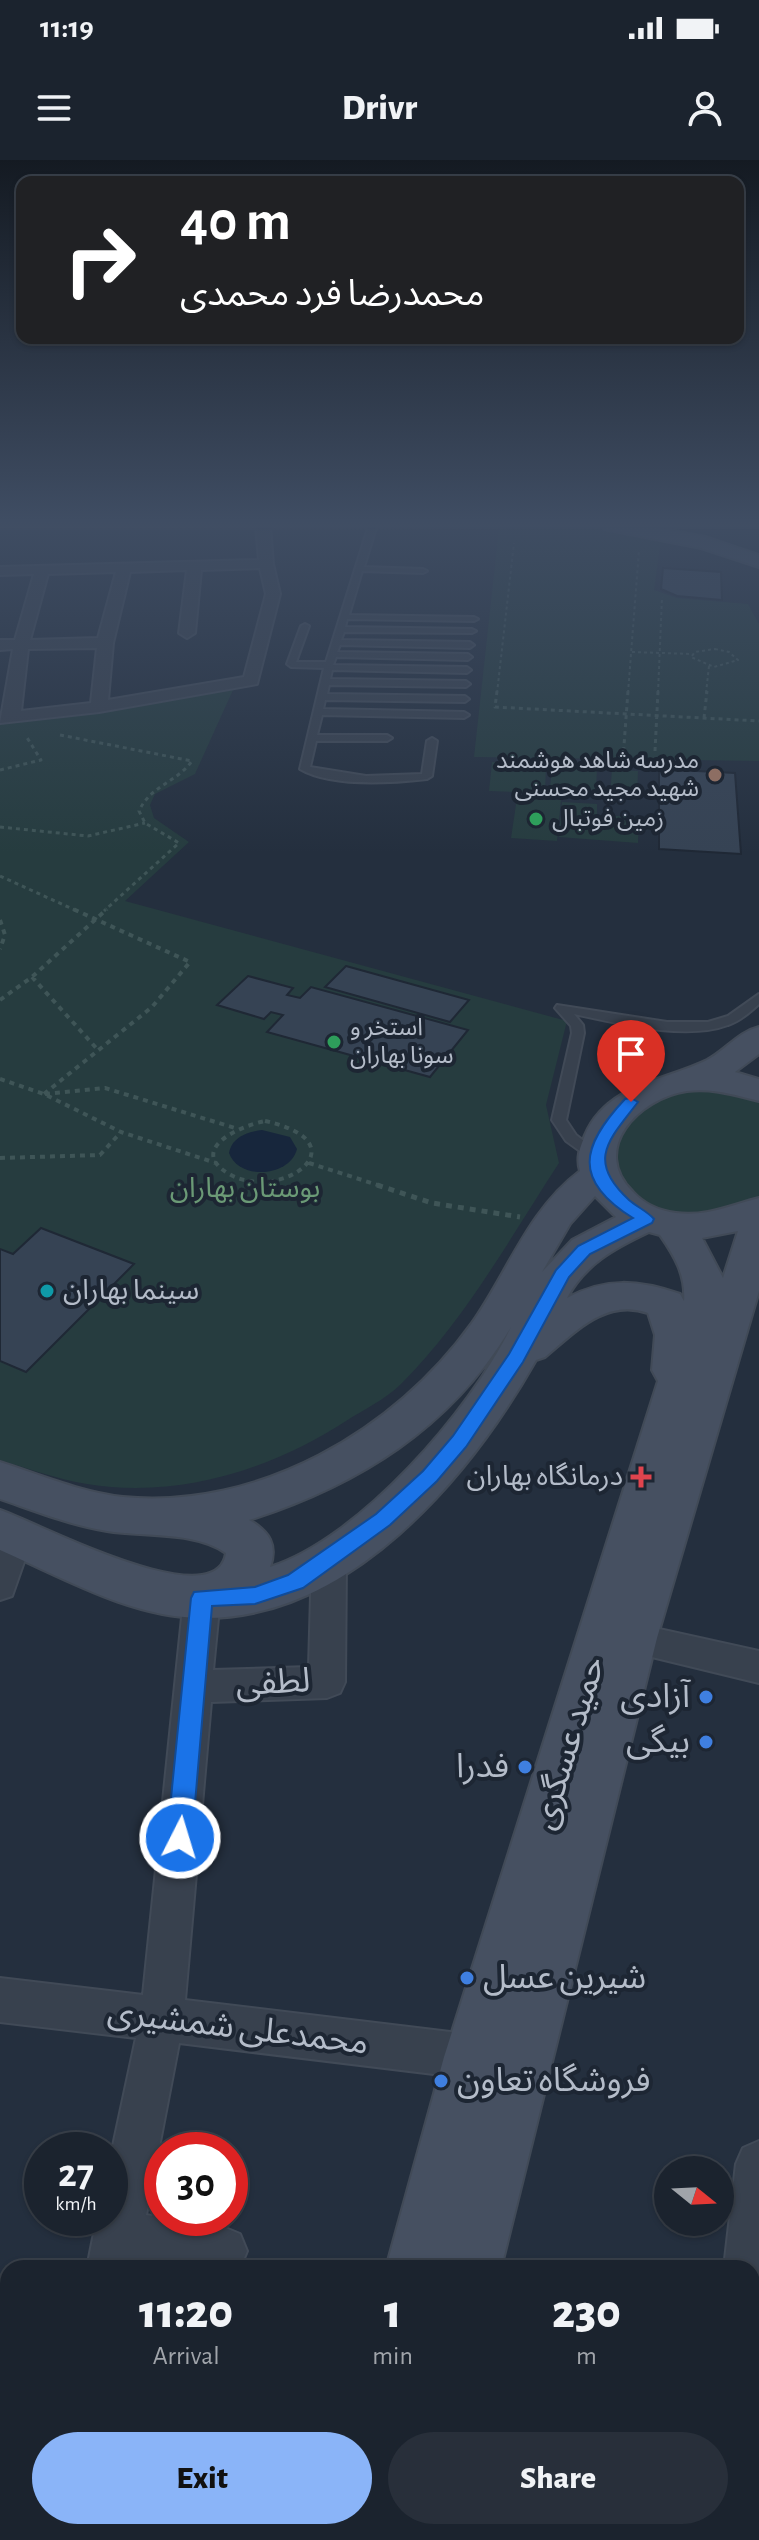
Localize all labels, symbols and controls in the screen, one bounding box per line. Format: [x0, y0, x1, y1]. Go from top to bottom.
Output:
text: 11:19 [40, 13, 94, 43]
icon: menu [32, 86, 76, 130]
icon: person [683, 86, 727, 130]
text: Drivr [342, 90, 417, 126]
text: 40 m [180, 194, 291, 250]
icon: right [48, 208, 152, 312]
text: محمدرضا فرد محمدی [180, 276, 484, 312]
place label: مدرسه شاهد هوشمند شهید مجید محسنی [496, 749, 699, 801]
marker: مدرسه شاهد هوشمند شهید مجید محسنی [706, 766, 724, 784]
place label: زمین فوتبال [552, 807, 664, 832]
marker: زمین فوتبال [527, 810, 545, 828]
place label: استخر و سونا بهاران [350, 1016, 454, 1069]
pin [597, 1020, 665, 1102]
icon: arrive [609, 1032, 653, 1076]
marker: استخر و سونا بهاران [325, 1033, 343, 1051]
park label: بوستان بهاران [170, 1175, 320, 1204]
place label: سینما بهاران [63, 1277, 199, 1306]
marker: سینما بهاران [38, 1282, 56, 1300]
place label: درمانگاه بهاران [466, 1462, 623, 1492]
marker: درمانگاه بهاران [630, 1466, 652, 1488]
street label: حمید عسگری [526, 1652, 612, 1834]
street label: لطفی [235, 1664, 311, 1703]
place label: آزادی [620, 1678, 692, 1715]
marker: آزادی [697, 1688, 715, 1706]
place label: بیگی [626, 1724, 690, 1760]
marker: بیگی [697, 1733, 715, 1751]
place label: فدرا [456, 1750, 509, 1785]
marker: فدرا [516, 1758, 534, 1776]
position arrow [138, 1796, 222, 1880]
place label: شیرین عسل [483, 1961, 646, 1996]
marker: شیرین عسل [458, 1969, 476, 1987]
street label: محمدعلی شمشیری [106, 1995, 370, 2062]
place label: فروشگاه تعاون [457, 2063, 650, 2099]
marker: فروشگاه تعاون [432, 2072, 450, 2090]
speed limit sign: 30 [144, 2132, 248, 2236]
text: 27 [58, 2154, 94, 2194]
north arrow [654, 2156, 734, 2236]
map controls [654, 2156, 734, 2236]
text: km/h [55, 2194, 97, 2214]
text: 11:20 [139, 2289, 233, 2337]
text: 1 [384, 2289, 401, 2337]
text: 230 [552, 2289, 621, 2337]
text: Arrival [153, 2343, 220, 2369]
text: min [372, 2343, 413, 2369]
text: m [576, 2343, 597, 2369]
button: Exit [32, 2432, 372, 2524]
button: Share [388, 2432, 728, 2524]

